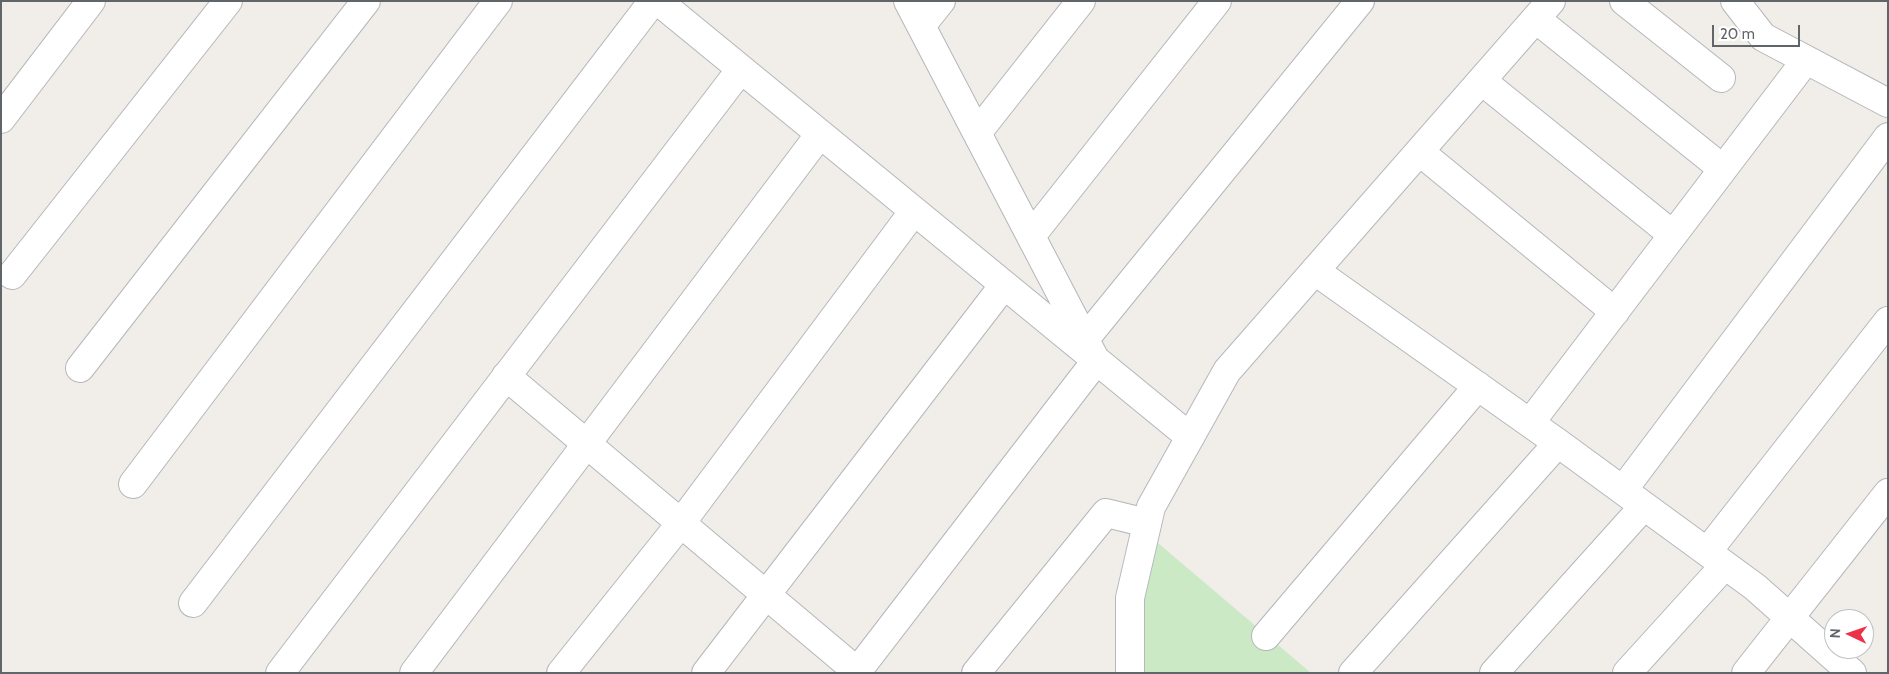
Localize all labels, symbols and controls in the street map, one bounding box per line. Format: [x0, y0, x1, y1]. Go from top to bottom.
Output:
scale bar [1714, 15, 1802, 47]
text: 20 m [1720, 25, 1755, 43]
north arrow [1824, 609, 1874, 659]
text: N [1826, 628, 1844, 639]

